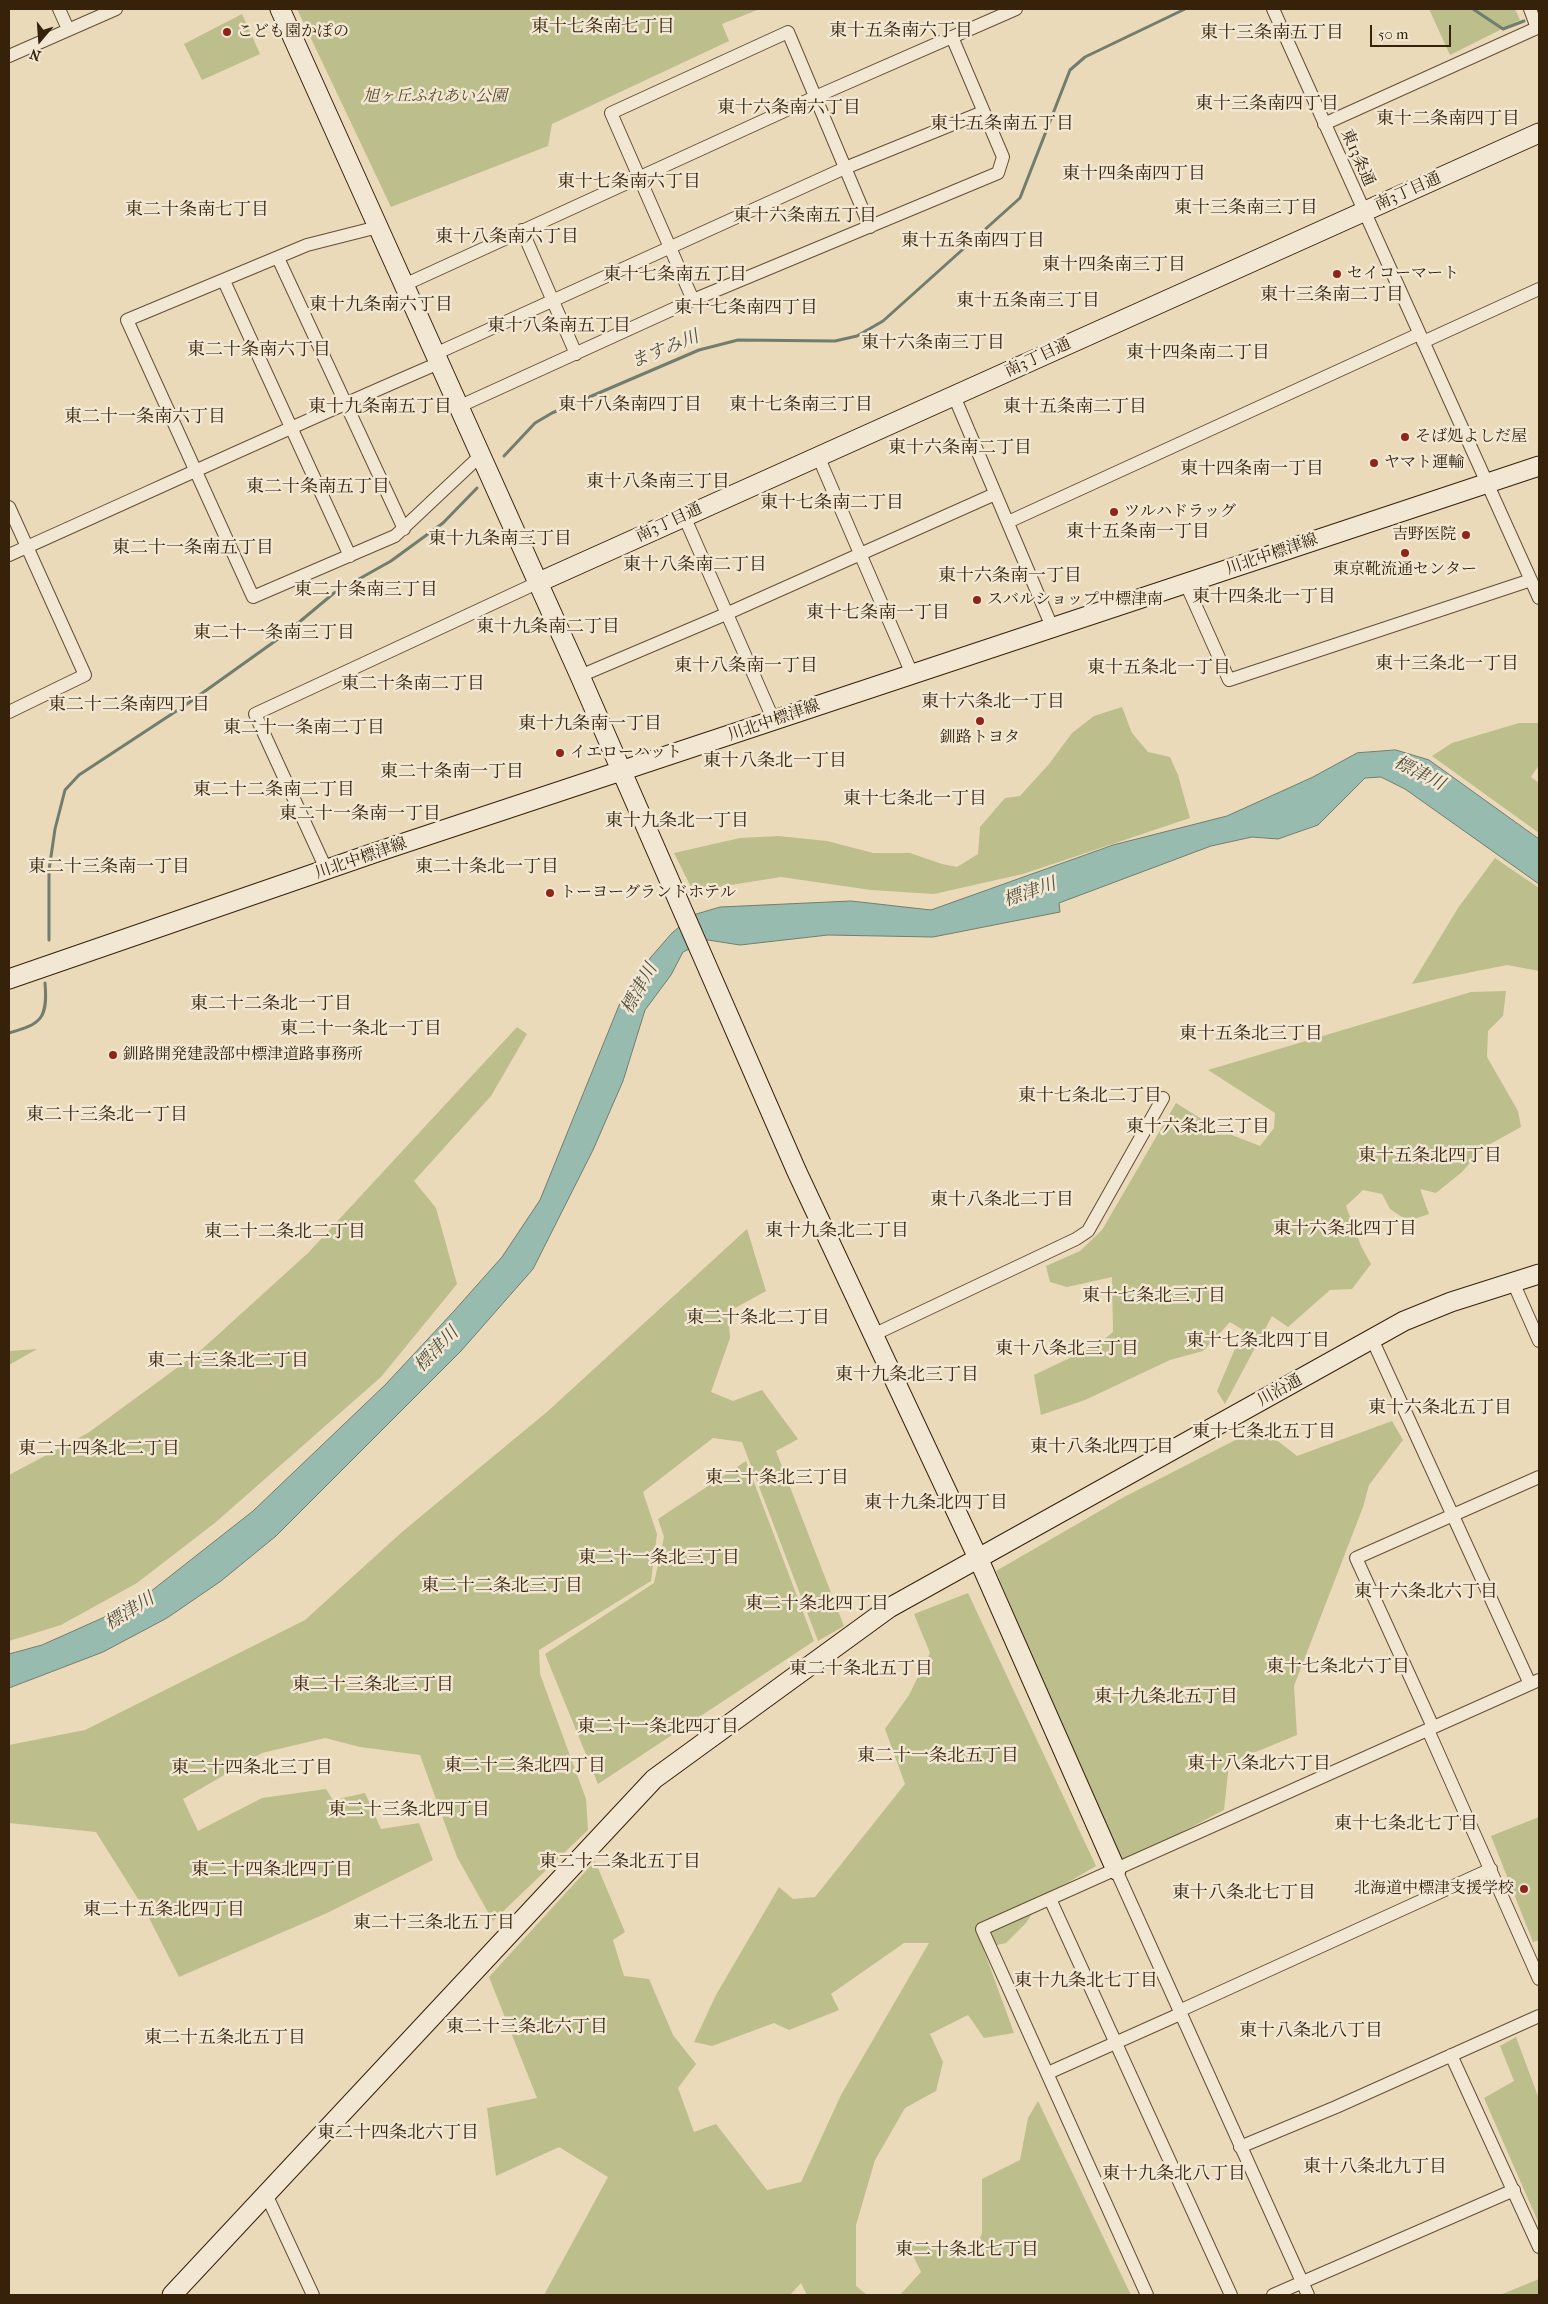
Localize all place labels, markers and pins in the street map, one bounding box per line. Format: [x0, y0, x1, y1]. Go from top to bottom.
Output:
place label: こども園かぽの [237, 22, 349, 42]
marker: こども園かぽの [221, 26, 233, 38]
place label: セイコーマート [1347, 264, 1459, 284]
marker: セイコーマート [1331, 268, 1343, 280]
place label: そば処よしだ屋 [1415, 427, 1527, 447]
marker: そば処よしだ屋 [1399, 431, 1411, 443]
place label: ヤマト運輸 [1384, 453, 1464, 473]
marker: ヤマト運輸 [1368, 457, 1380, 469]
place label: ツルハドラッグ [1124, 502, 1236, 522]
marker: ツルハドラッグ [1108, 506, 1120, 518]
place label: 吉野医院 [1392, 525, 1456, 545]
marker: 吉野医院 [1460, 529, 1472, 541]
marker: 東京靴流通センター [1399, 547, 1411, 559]
place label: 東京靴流通センター [1333, 560, 1477, 580]
place label: スバルショップ中標津南 [987, 590, 1163, 610]
marker: スバルショップ中標津南 [971, 594, 983, 606]
marker: 釧路トヨタ [974, 715, 986, 727]
place label: 釧路トヨタ [940, 728, 1020, 748]
place label: イエローハット [570, 743, 682, 763]
marker: イエローハット [554, 747, 566, 759]
place label: トーヨーグランドホテル [560, 883, 736, 903]
marker: トーヨーグランドホテル [544, 887, 556, 899]
place label: 釧路開発建設部中標津道路事務所 [123, 1045, 363, 1065]
marker: 釧路開発建設部中標津道路事務所 [107, 1049, 119, 1061]
place label: 北海道中標津支援学校 [1354, 1879, 1514, 1899]
marker: 北海道中標津支援学校 [1518, 1883, 1530, 1895]

